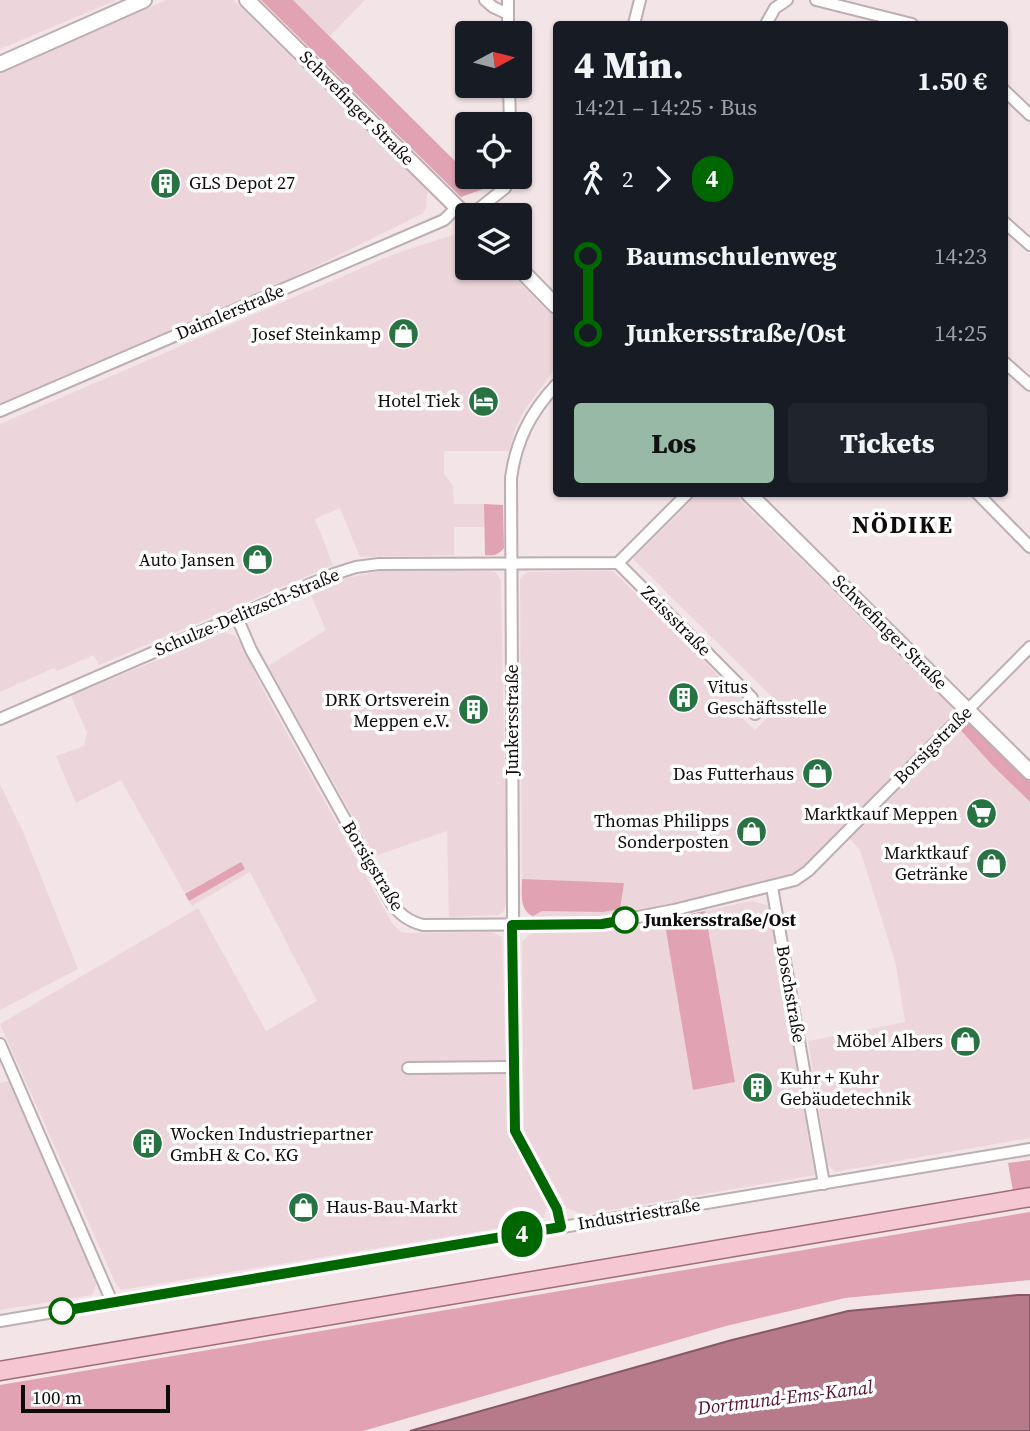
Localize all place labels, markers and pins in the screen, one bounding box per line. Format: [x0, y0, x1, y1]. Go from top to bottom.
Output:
building icon: GLS Depot 27 [149, 166, 183, 200]
place label: GLS Depot 27 [189, 170, 295, 195]
shop icon: Josef Steinkamp [387, 317, 421, 351]
place label: Josef Steinkamp [251, 321, 381, 346]
hotel icon: Hotel Tiek [466, 384, 500, 418]
place label: Hotel Tiek [377, 388, 460, 413]
shop icon: Auto Jansen [241, 543, 275, 577]
place label: Auto Jansen [139, 547, 235, 572]
place label: Vitus Geschäftsstelle [707, 674, 827, 720]
building icon: Vitus Geschäftsstelle [667, 680, 701, 714]
place label: DRK Ortsverein Meppen e.V. [325, 687, 450, 733]
building icon: DRK Ortsverein Meppen e.V. [456, 693, 490, 727]
shop icon: Das Futterhaus [800, 757, 834, 791]
place label: Das Futterhaus [673, 761, 794, 786]
supermarket icon: Marktkauf Meppen [964, 797, 998, 831]
place label: Marktkauf Meppen [804, 801, 958, 826]
place label: Thomas Philipps Sonderposten [594, 808, 729, 854]
shop icon: Thomas Philipps Sonderposten [735, 814, 769, 848]
place label: Marktkauf Getränke [884, 840, 970, 886]
shop icon: Marktkauf Getränke [974, 846, 1008, 880]
marker: Junkersstraße/Ost [612, 907, 638, 933]
place label: Junkersstraße/Ost [643, 907, 797, 932]
shop icon: Möbel Albers [949, 1024, 983, 1058]
place label: Möbel Albers [836, 1028, 943, 1053]
place label: Kuhr + Kuhr Gebäudetechnik [780, 1065, 911, 1111]
building icon: Kuhr + Kuhr Gebäudetechnik [740, 1071, 774, 1105]
place label: Wocken Industriepartner GmbH & Co. KG [170, 1121, 373, 1167]
building icon: Wocken Industriepartner GmbH & Co. KG [130, 1127, 164, 1161]
shop icon: Haus-Bau-Markt [286, 1190, 320, 1224]
place label: Haus-Bau-Markt [326, 1194, 458, 1219]
unlabelled marker [49, 1298, 75, 1324]

